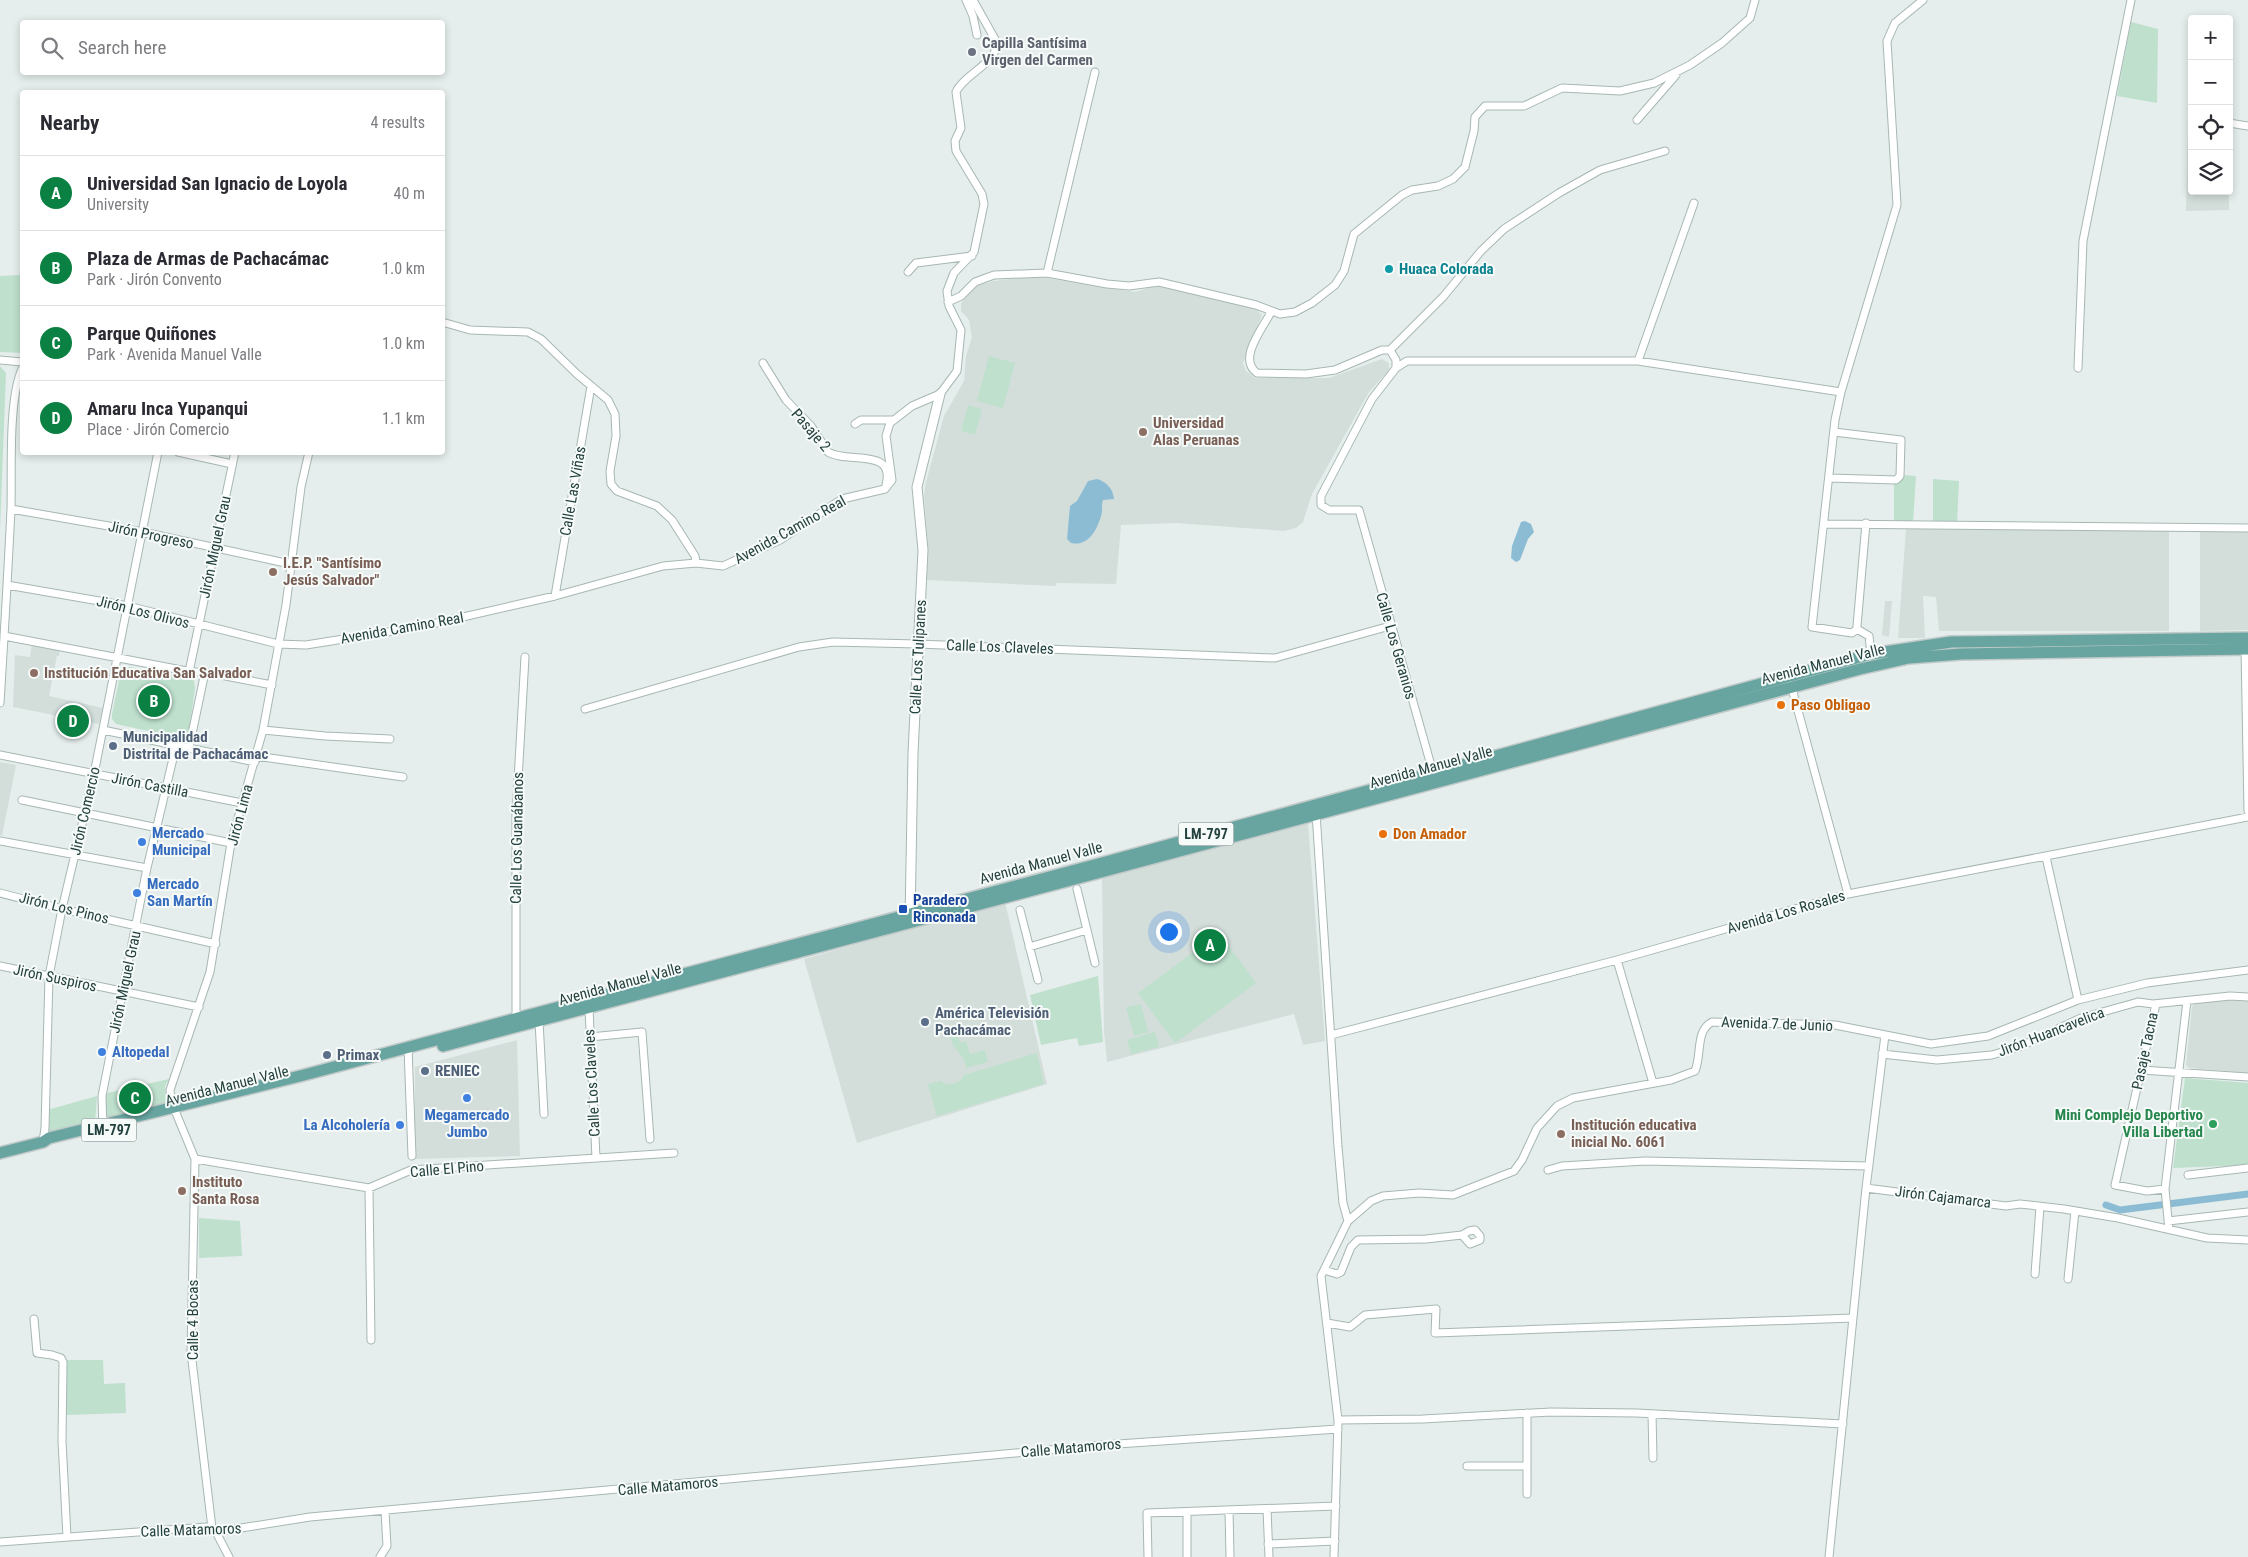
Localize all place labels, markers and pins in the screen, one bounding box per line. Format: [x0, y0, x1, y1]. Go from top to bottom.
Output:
place label: Capilla Santísima Virgen del Carmen [982, 34, 1093, 69]
marker: Capilla Santísima Virgen del Carmen [966, 46, 978, 58]
place label: Huaca Colorada [1399, 260, 1494, 278]
marker: Huaca Colorada [1383, 263, 1395, 275]
place label: Universidad Alas Peruanas [1153, 414, 1240, 449]
marker: Universidad Alas Peruanas [1137, 426, 1149, 438]
place label: I.E.P. "Santísimo Jesús Salvador" [283, 554, 382, 589]
marker: I.E.P. "Santísimo Jesús Salvador" [267, 566, 279, 578]
place label: Institución Educativa San Salvador [44, 664, 252, 682]
marker: Institución Educativa San Salvador [28, 667, 40, 679]
pin: B [138, 682, 170, 720]
place label: Paso Obligao [1791, 696, 1870, 714]
marker: Paso Obligao [1775, 699, 1787, 711]
pin: D [57, 702, 89, 740]
place label: Municipalidad Distrital de Pachacámac [123, 728, 268, 763]
marker: Municipalidad Distrital de Pachacámac [107, 740, 119, 752]
place label: Mercado Municipal [152, 824, 211, 859]
place label: Don Amador [1393, 825, 1466, 843]
marker: Don Amador [1377, 828, 1389, 840]
marker: Mercado Municipal [136, 836, 148, 848]
place label: Mercado San Martín [147, 875, 213, 910]
marker: Mercado San Martín [131, 887, 143, 899]
place label: Paradero Rinconada [913, 891, 976, 926]
marker: Paradero Rinconada [897, 903, 909, 915]
pin: A [1194, 926, 1226, 964]
place label: América Televisión Pachacámac [935, 1004, 1049, 1039]
marker: América Televisión Pachacámac [919, 1016, 931, 1028]
place label: Altopedal [112, 1043, 169, 1061]
marker: Altopedal [96, 1046, 108, 1058]
place label: Primax [337, 1046, 379, 1064]
marker: Primax [321, 1049, 333, 1061]
place label: RENIEC [435, 1062, 480, 1080]
marker: RENIEC [419, 1065, 431, 1077]
pin: C [119, 1079, 151, 1117]
marker: Megamercado Jumbo [461, 1092, 473, 1104]
place label: Megamercado Jumbo [424, 1106, 510, 1141]
place label: Mini Complejo Deportivo Villa Libertad [2055, 1106, 2203, 1141]
place label: La Alcoholería [303, 1116, 390, 1134]
place label: Institución educativa inicial No. 6061 [1571, 1116, 1697, 1151]
marker: Mini Complejo Deportivo Villa Libertad [2207, 1118, 2219, 1130]
marker: La Alcoholería [394, 1119, 406, 1131]
marker: Institución educativa inicial No. 6061 [1555, 1128, 1567, 1140]
place label: Instituto Santa Rosa [192, 1173, 259, 1208]
marker: Instituto Santa Rosa [176, 1185, 188, 1197]

